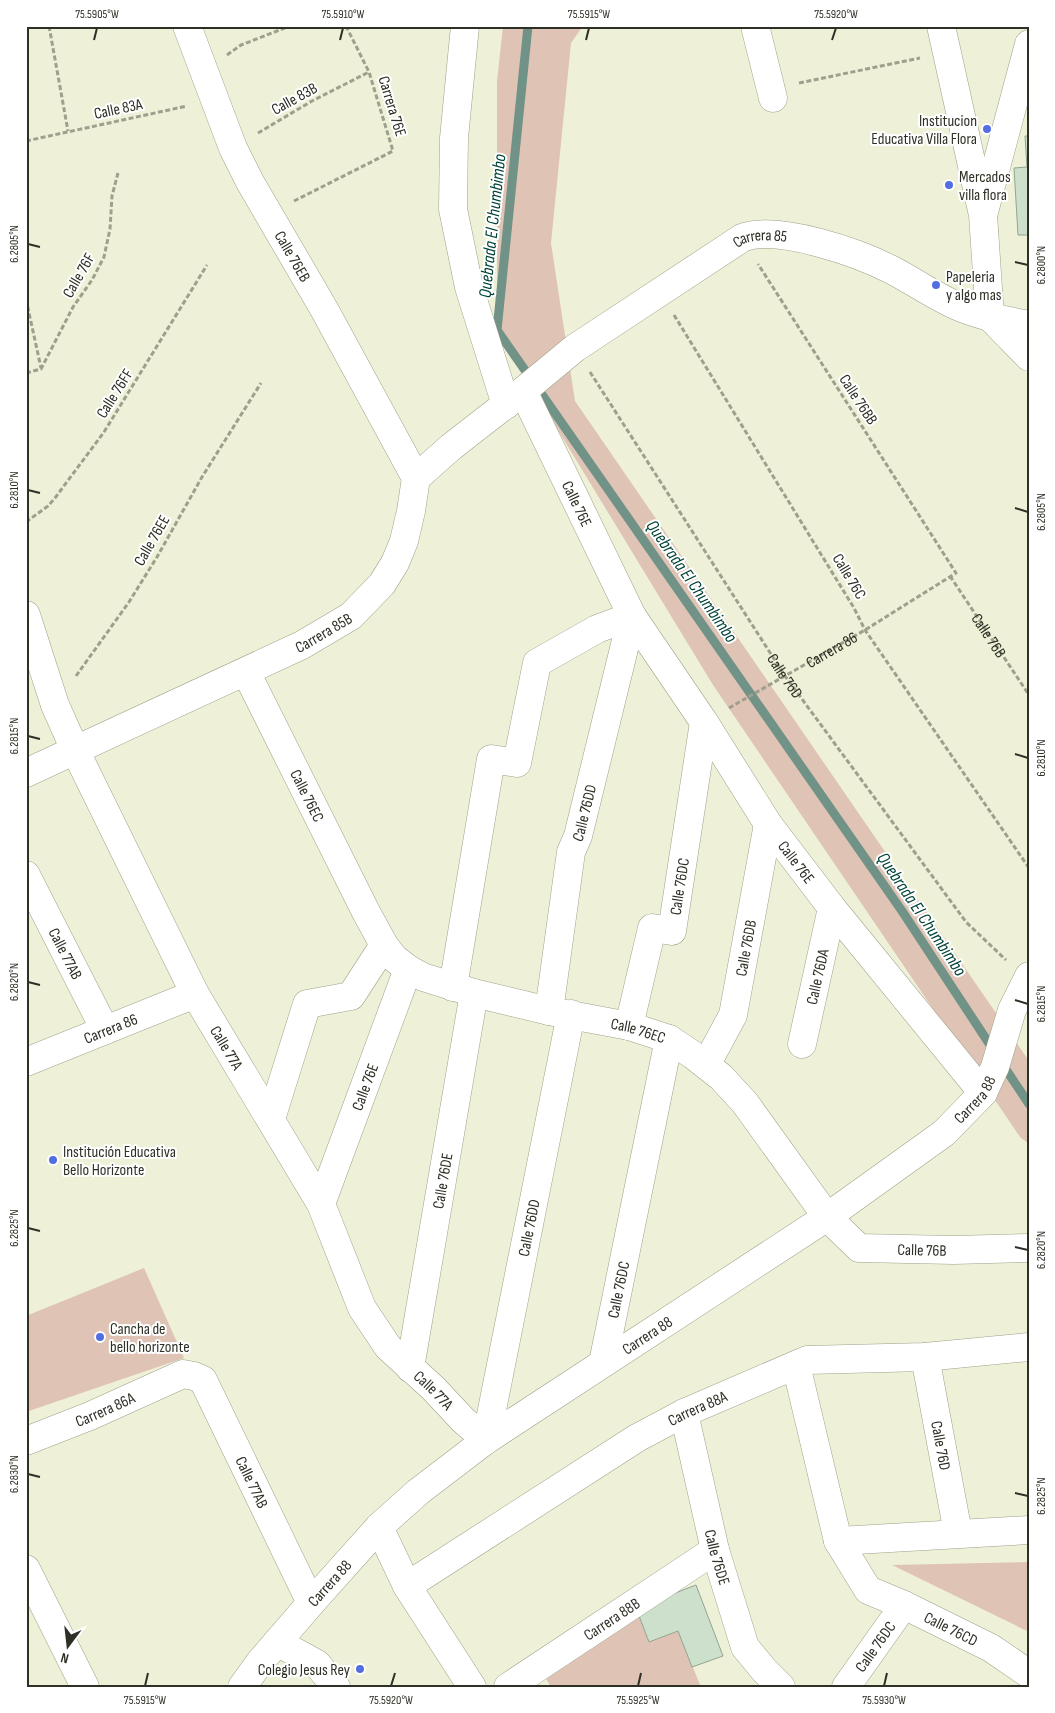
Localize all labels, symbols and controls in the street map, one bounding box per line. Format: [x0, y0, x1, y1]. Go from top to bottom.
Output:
text: 75.5905°W [75, 7, 119, 22]
text: 75.5910°W [322, 7, 365, 22]
text: 75.5915°W [568, 7, 610, 22]
text: 75.5920°W [814, 7, 858, 22]
street label: Carrera 76E [373, 74, 410, 139]
street label: Calle 83B [269, 79, 321, 120]
street label: Calle 83A [92, 95, 144, 124]
place label: Institucion Educativa Villa Flora [871, 112, 977, 149]
marker: Institucion Educativa Villa Flora [981, 123, 993, 135]
water label: Quebrada El Chumbimbo [474, 152, 511, 299]
place label: Mercados villa flora [959, 168, 1011, 205]
marker: Mercados villa flora [943, 179, 955, 191]
text: 6.2805°N [7, 225, 22, 263]
street label: Carrera 85 [730, 226, 788, 252]
street label: Calle 76EB [270, 228, 314, 286]
text: 6.2800°N [1034, 246, 1049, 284]
street label: Calle 76F [59, 250, 100, 301]
place label: Papeleria y algo mas [946, 268, 1002, 305]
marker: Papeleria y algo mas [930, 279, 942, 291]
street label: Calle 76FF [93, 366, 138, 422]
street label: Calle 76BB [834, 371, 881, 429]
text: 6.2810°N [7, 471, 22, 509]
street label: Calle 76E [557, 478, 595, 530]
text: 6.2805°N [1034, 493, 1049, 531]
street label: Calle 76EE [130, 512, 174, 569]
water label: Quebrada El Chumbimbo [642, 516, 742, 647]
street label: Calle 76C [828, 551, 870, 603]
street label: Carrera 85B [293, 610, 356, 658]
street label: Calle 76B [967, 610, 1010, 662]
street label: Carrera 86 [803, 628, 861, 673]
street label: Calle 76D [762, 651, 806, 703]
text: 6.2815°N [7, 718, 22, 754]
text: 6.2810°N [1034, 739, 1049, 777]
street label: Calle 76EC [285, 767, 328, 826]
street label: Calle 76DD [569, 783, 601, 845]
street label: Calle 76E [773, 838, 818, 888]
water label: Quebrada El Chumbimbo [872, 848, 971, 981]
street label: Calle 76DC [667, 856, 694, 917]
street label: Calle 76DB [732, 918, 761, 978]
street label: Calle 77AB [44, 925, 86, 983]
street label: Calle 76DA [803, 947, 834, 1007]
text: 6.2820°N [7, 963, 22, 1001]
text: 6.2815°N [1034, 986, 1049, 1022]
street label: Carrera 86 [81, 1010, 141, 1049]
street label: Calle 76EC [609, 1015, 668, 1048]
street label: Calle 77A [205, 1023, 246, 1074]
street label: Calle 76E [348, 1061, 383, 1113]
street label: Carrera 88 [951, 1073, 1001, 1128]
place label: Institución Educativa Bello Horizonte [63, 1143, 176, 1180]
street label: Calle 76DE [429, 1152, 458, 1210]
marker: Institución Educativa Bello Horizonte [47, 1154, 59, 1166]
street label: Calle 76DD [515, 1198, 545, 1258]
text: 6.2825°N [7, 1209, 22, 1247]
text: 6.2820°N [1034, 1231, 1049, 1269]
street label: Calle 76B [897, 1241, 947, 1261]
street label: Calle 76DC [604, 1259, 635, 1320]
street label: Carrera 88 [619, 1313, 676, 1359]
place label: Cancha de bello horizonte [110, 1320, 190, 1357]
marker: Cancha de bello horizonte [94, 1331, 106, 1343]
street label: Calle 77A [409, 1367, 457, 1415]
street label: Carrera 88A [665, 1387, 731, 1431]
street label: Carrera 86A [73, 1389, 138, 1432]
street label: Calle 76D [926, 1419, 954, 1472]
street label: Calle 77AB [230, 1454, 272, 1512]
text: 6.2830°N [7, 1455, 22, 1493]
text: 6.2825°N [1034, 1477, 1049, 1515]
street label: Calle 76DE [700, 1528, 733, 1587]
street label: Carrera 88 [304, 1556, 356, 1611]
street label: Carrera 88B [581, 1594, 644, 1645]
street label: Calle 76CD [920, 1608, 981, 1651]
street label: Calle 76DC [852, 1618, 901, 1676]
north arrow [42, 1620, 92, 1670]
text: N [59, 1649, 71, 1667]
place label: Colegio Jesus Rey [258, 1661, 350, 1680]
marker: Colegio Jesus Rey [354, 1663, 366, 1675]
text: 75.5915°W [124, 1693, 166, 1708]
text: 75.5920°W [369, 1693, 413, 1708]
text: 75.5925°W [616, 1693, 660, 1708]
text: 75.5930°W [862, 1693, 906, 1708]

